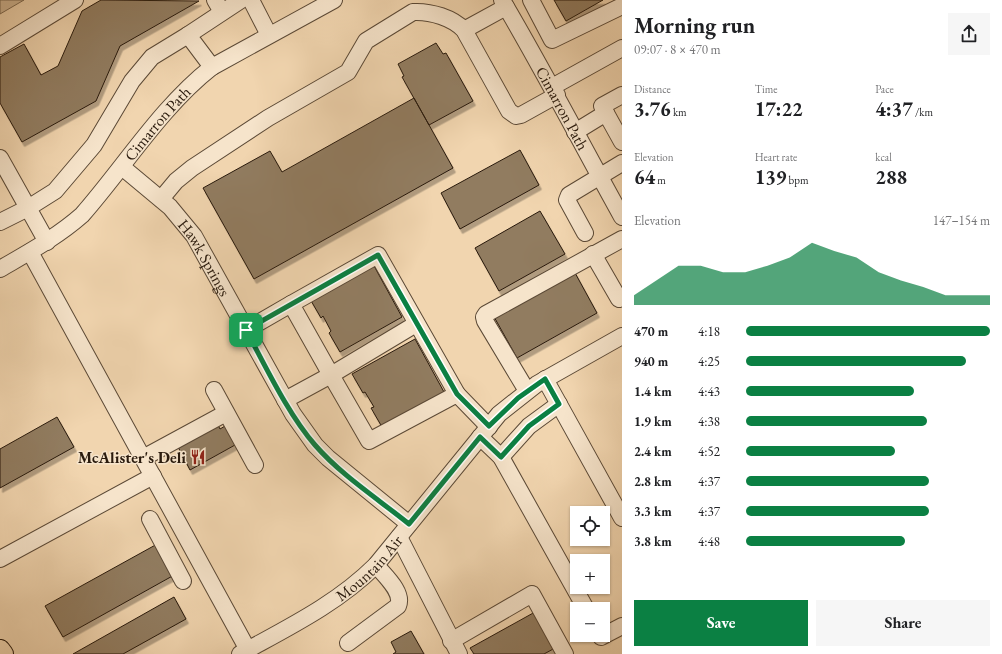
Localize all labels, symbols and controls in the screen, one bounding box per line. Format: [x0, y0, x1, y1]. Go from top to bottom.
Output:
text: Morning run [634, 11, 755, 40]
button: share [948, 13, 990, 55]
text: 09:07 · 8 × 470 m [634, 41, 721, 58]
street label: Cimarron Path [531, 63, 594, 154]
street label: Cimarron Path [119, 81, 195, 165]
text: Distance [634, 82, 671, 96]
text: Time [755, 82, 778, 96]
text: Pace [875, 82, 894, 96]
text: 3.76 [634, 96, 671, 122]
text: 17:22 [755, 96, 803, 122]
text: 4:37 [875, 96, 913, 122]
text: km [671, 105, 687, 119]
text: /km [913, 105, 933, 119]
text: Elevation [634, 150, 674, 164]
text: Heart rate [755, 150, 797, 164]
text: kcal [875, 150, 892, 164]
text: 64 [634, 164, 655, 190]
text: 139 [755, 164, 786, 190]
text: 288 [875, 164, 907, 190]
text: m [655, 173, 666, 187]
text: bpm [786, 173, 809, 187]
text: Elevation [634, 212, 681, 229]
text: 147–154 m [933, 212, 990, 229]
street label: Hawk Springs [174, 214, 236, 300]
pin [229, 313, 263, 347]
icon: arrive [235, 319, 257, 341]
text: 470 m [634, 323, 668, 340]
text: 4:18 [698, 323, 720, 340]
text: 940 m [634, 353, 668, 370]
text: 4:25 [698, 353, 720, 370]
text: 1.4 km [634, 383, 672, 400]
text: 4:43 [698, 383, 720, 400]
text: 1.9 km [634, 413, 672, 430]
text: 4:38 [698, 413, 720, 430]
text: 2.4 km [634, 443, 672, 460]
text: 4:52 [698, 443, 720, 460]
place label: McAlister's Deli [78, 447, 186, 468]
restaurant icon: McAlister's Deli [189, 448, 207, 466]
text: 2.8 km [634, 473, 672, 490]
text: 4:37 [698, 473, 720, 490]
text: 3.3 km [634, 503, 672, 520]
text: 4:37 [698, 503, 720, 520]
map controls [570, 506, 610, 642]
button: locate [570, 506, 610, 546]
street label: Mountain Air [331, 530, 407, 606]
text: 3.8 km [634, 533, 672, 550]
text: 4:48 [698, 533, 720, 550]
button: + [570, 554, 610, 594]
button: Save [634, 600, 808, 646]
button: Share [816, 600, 990, 646]
button: − [570, 602, 610, 642]

